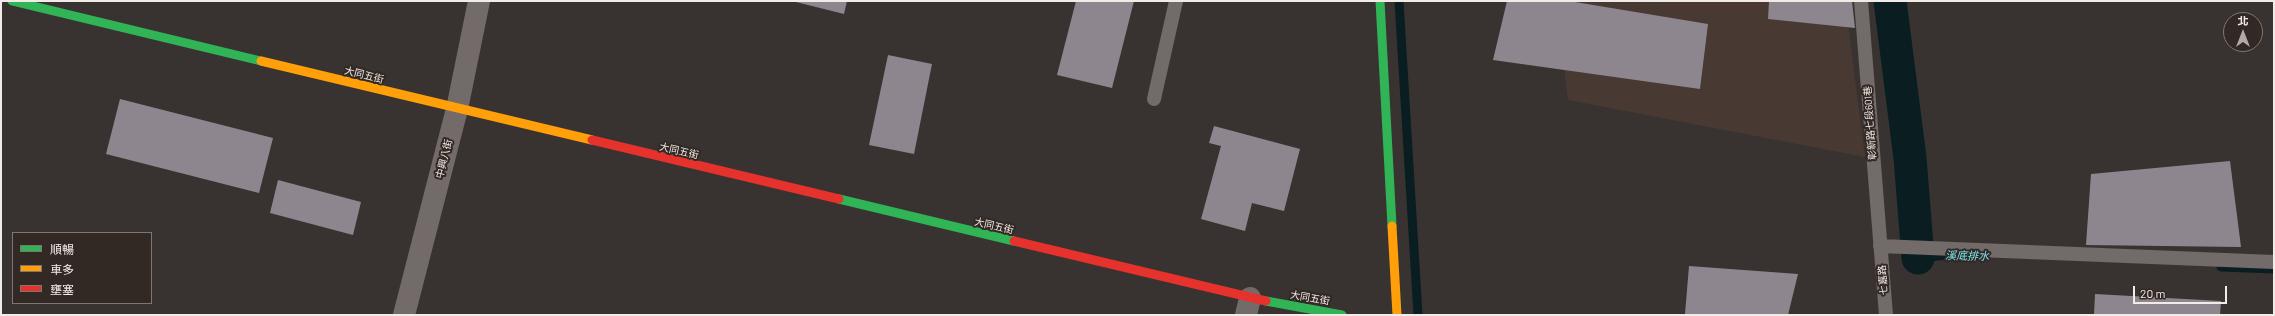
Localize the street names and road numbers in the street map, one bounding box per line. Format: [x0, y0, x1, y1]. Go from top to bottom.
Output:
street label: 大同五街 [343, 64, 385, 86]
street label: 彰新路七段601巷 [1861, 86, 1879, 160]
street label: 中興八街 [433, 138, 455, 180]
street label: 大同五街 [658, 141, 700, 161]
street label: 大同五街 [973, 216, 1015, 236]
street label: 七嘉路 [1876, 265, 1890, 295]
street label: 大同五街 [1289, 289, 1331, 307]

